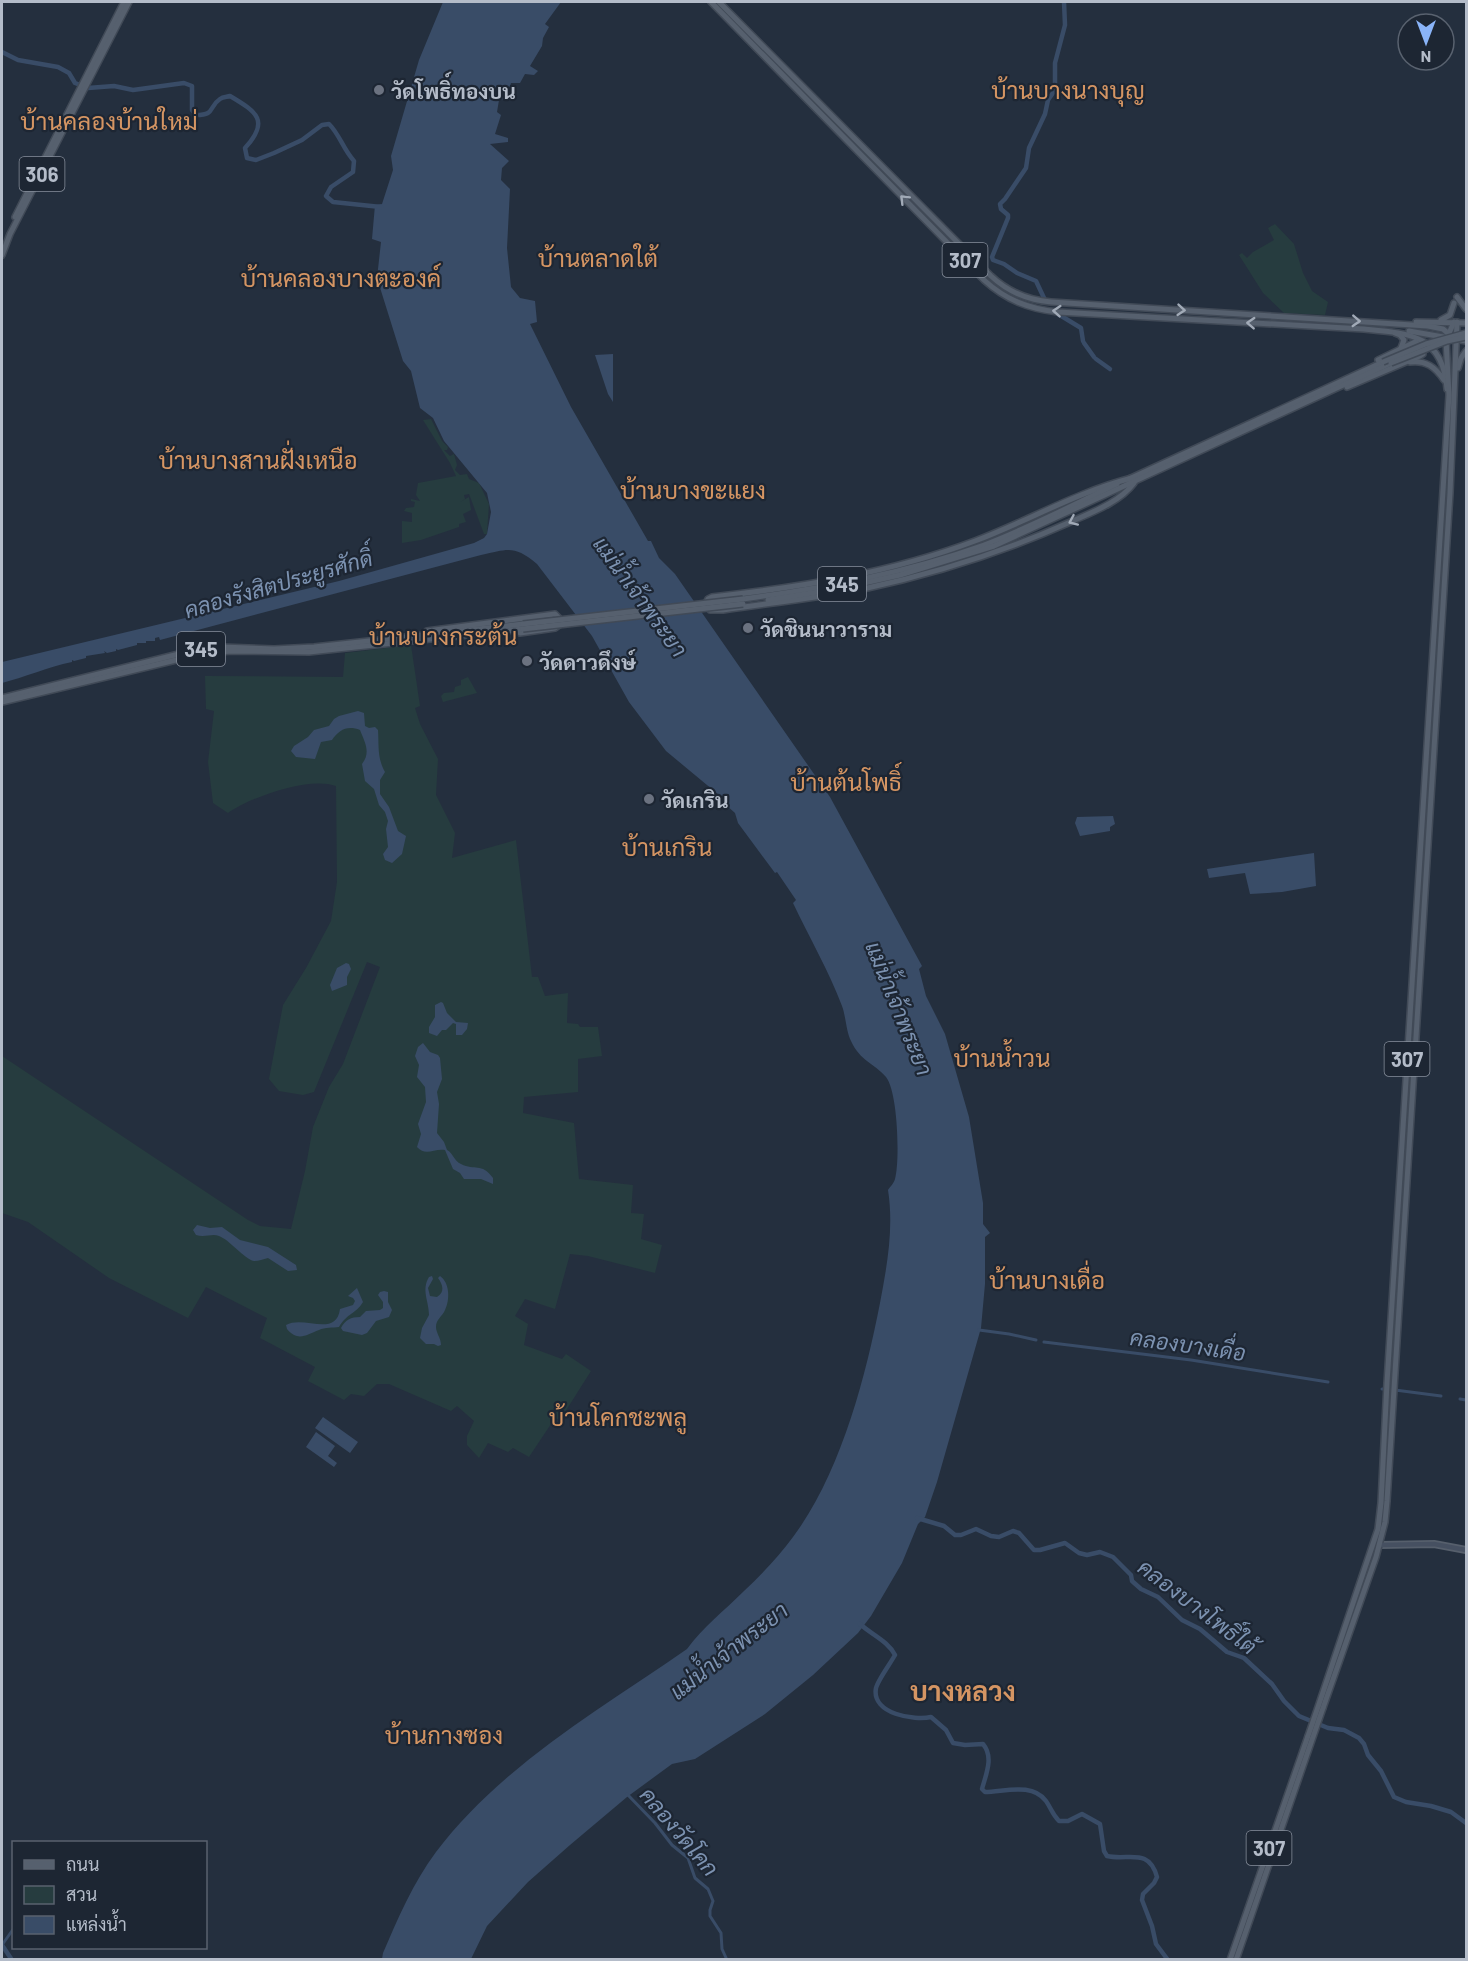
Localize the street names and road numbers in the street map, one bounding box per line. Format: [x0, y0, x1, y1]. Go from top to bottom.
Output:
road number: 306 [20, 157, 64, 191]
road number: 307 [942, 243, 988, 277]
road number: 345 [818, 567, 866, 601]
road number: 345 [177, 632, 225, 666]
road number: 307 [1384, 1042, 1430, 1076]
road number: 307 [1246, 1831, 1292, 1865]

